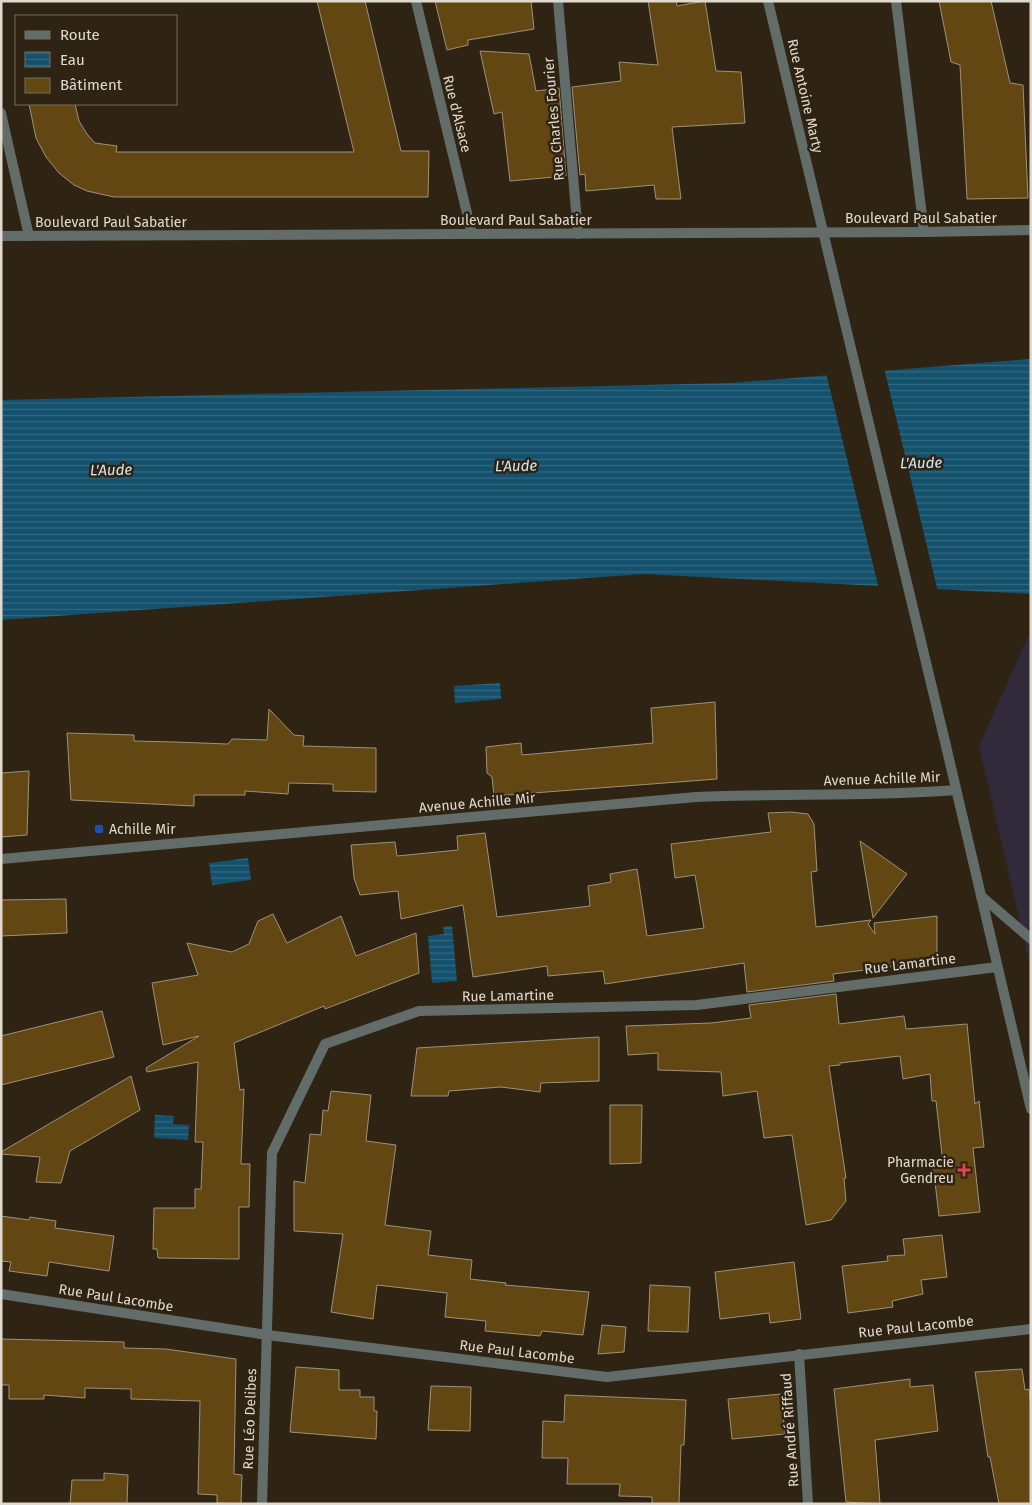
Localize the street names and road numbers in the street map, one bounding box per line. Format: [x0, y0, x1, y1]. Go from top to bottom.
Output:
street label: Rue Antoine Marty [784, 37, 826, 155]
street label: Rue Charles Fourier [540, 56, 568, 181]
street label: Rue d'Alsace [439, 74, 475, 154]
street label: Boulevard Paul Sabatier [845, 210, 997, 227]
street label: Boulevard Paul Sabatier [440, 212, 592, 229]
street label: Boulevard Paul Sabatier [35, 214, 187, 231]
street label: Avenue Achille Mir [823, 768, 941, 790]
street label: Avenue Achille Mir [418, 789, 536, 817]
street label: Rue Lamartine [863, 950, 957, 978]
street label: Rue Lamartine [462, 987, 554, 1005]
street label: Rue Paul Lacombe [57, 1281, 175, 1315]
street label: Rue Paul Lacombe [857, 1312, 975, 1342]
street label: Rue Paul Lacombe [458, 1337, 576, 1367]
street label: Rue Léo Delibes [240, 1368, 260, 1470]
street label: Rue André Riffaud [778, 1372, 802, 1488]

